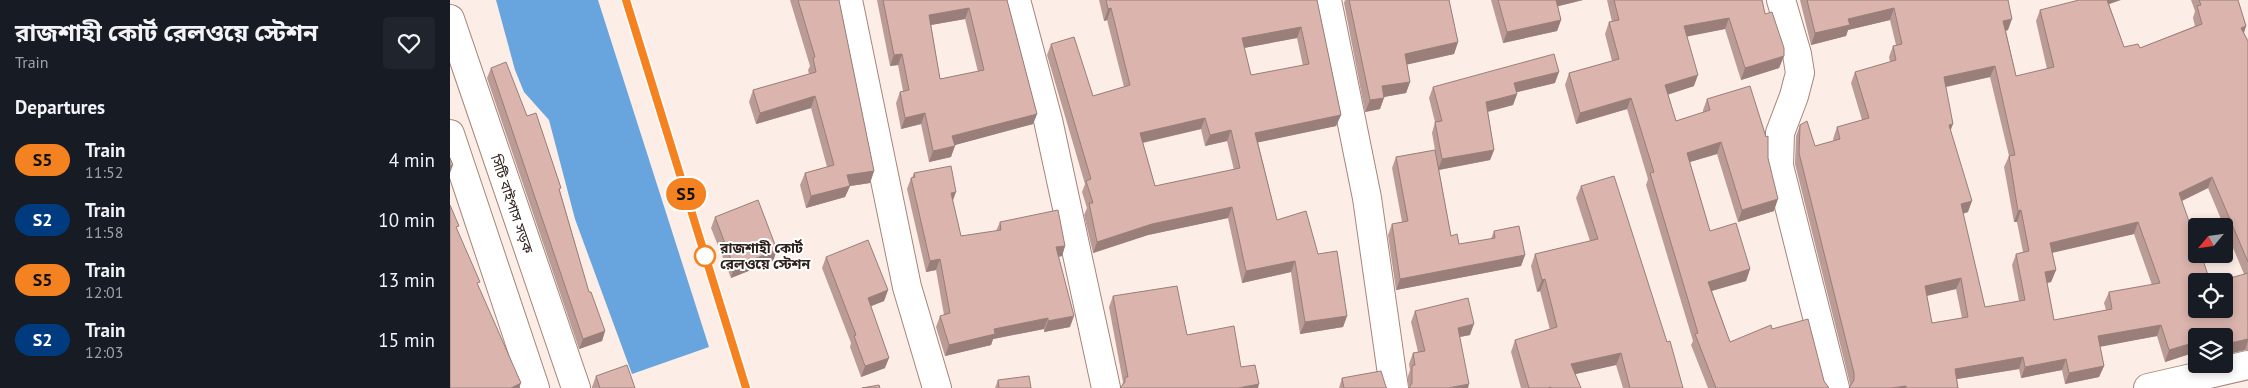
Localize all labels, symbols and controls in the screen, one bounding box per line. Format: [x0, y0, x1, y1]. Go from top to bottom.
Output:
text: রাজশাহী কোর্ট রেলওয়ে স্টেশন [15, 17, 318, 48]
button: heart [383, 17, 435, 69]
text: Train [15, 52, 49, 72]
text: Departures [15, 95, 105, 119]
text: Train [85, 138, 125, 162]
text: S5 [33, 148, 52, 171]
text: 4 min [389, 148, 435, 172]
street label: সিটি বাইপাস সড়ক [486, 151, 538, 256]
text: 11:52 [85, 162, 123, 182]
line badge: S5 [664, 178, 708, 210]
text: S5 [676, 182, 696, 205]
text: Train [85, 198, 125, 222]
text: S2 [33, 208, 52, 231]
text: 10 min [378, 208, 435, 232]
north arrow [2188, 218, 2232, 262]
map controls [2188, 218, 2233, 373]
text: 11:58 [85, 222, 123, 242]
place label: রাজশাহী কোর্ট রেলওয়ে স্টেশন [719, 238, 811, 273]
marker: রাজশাহী কোর্ট রেলওয়ে স্টেশন [694, 245, 716, 267]
text: Train [85, 258, 125, 282]
text: S5 [33, 268, 52, 291]
text: 13 min [378, 268, 435, 292]
button: locate [2188, 273, 2233, 318]
text: 12:01 [85, 282, 123, 302]
text: Train [85, 318, 125, 342]
text: S2 [33, 328, 52, 351]
text: 15 min [378, 328, 435, 352]
button: layers [2188, 328, 2233, 373]
text: 12:03 [85, 342, 123, 362]

